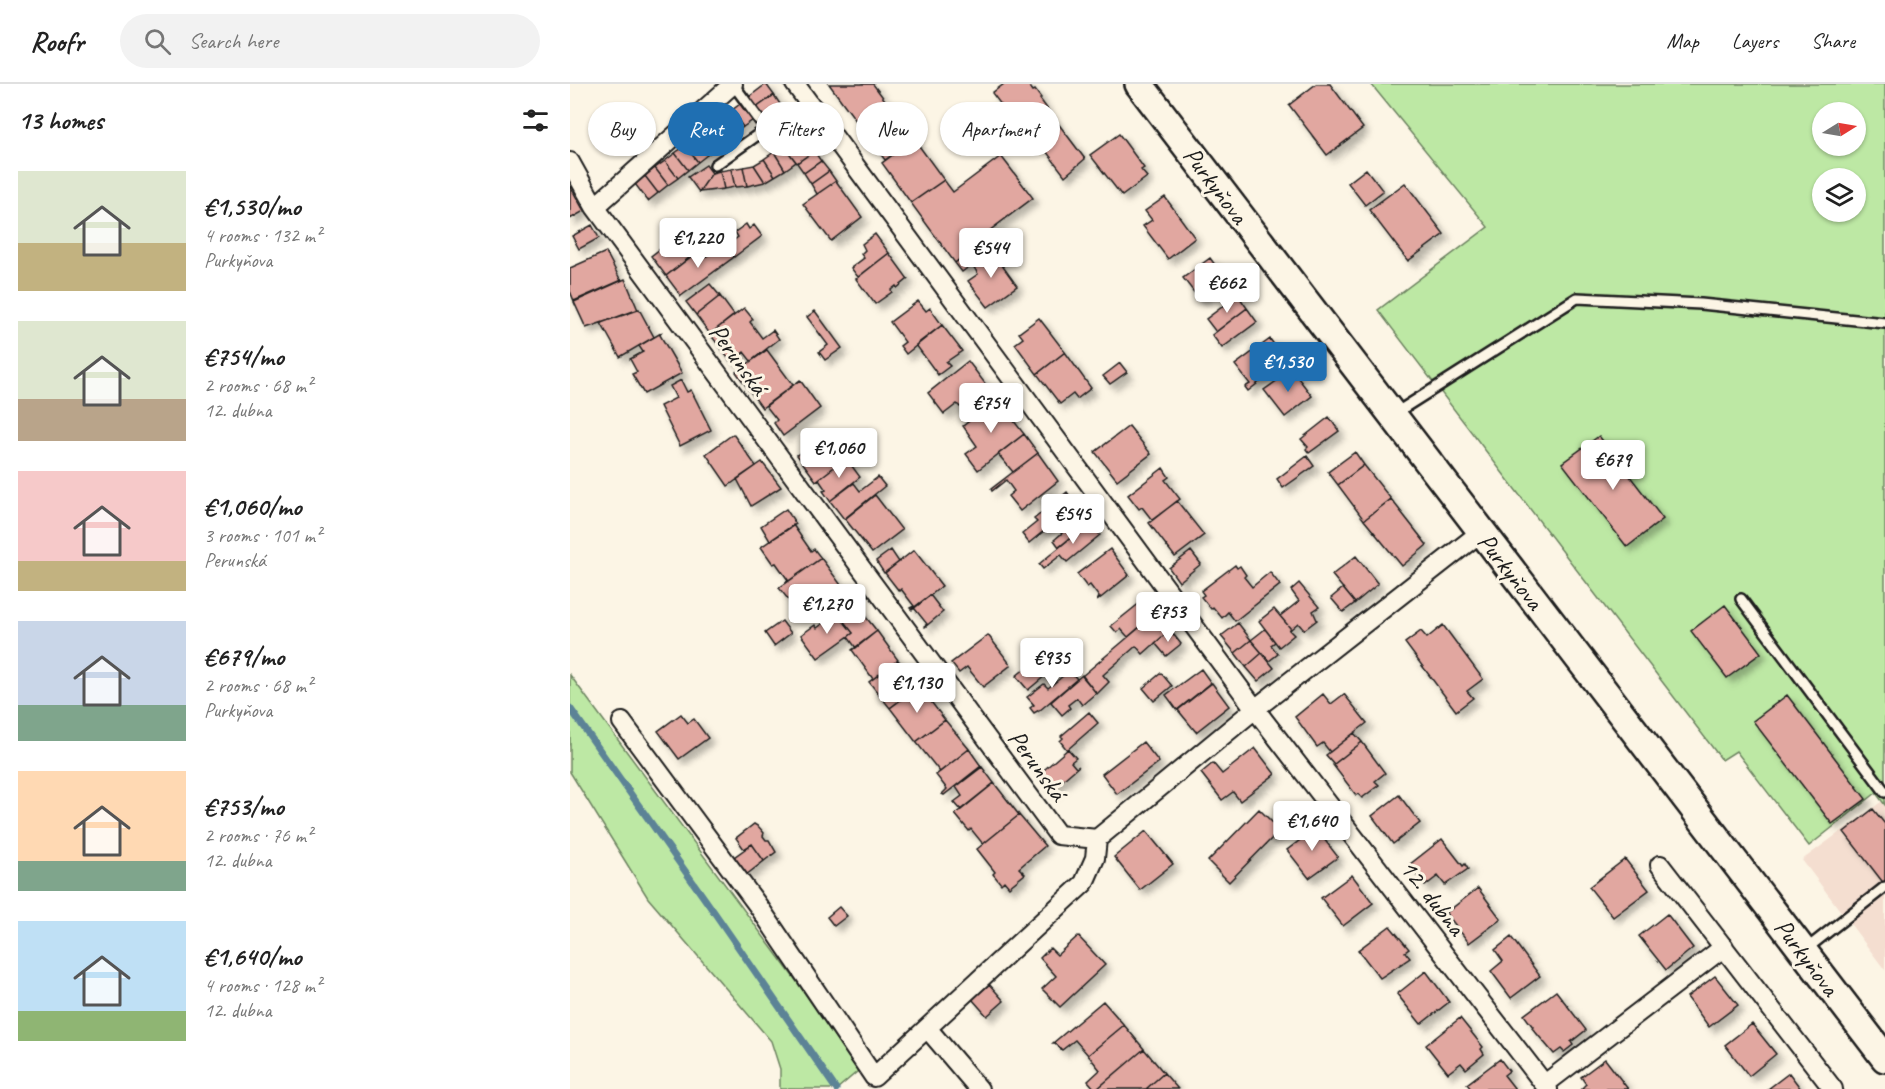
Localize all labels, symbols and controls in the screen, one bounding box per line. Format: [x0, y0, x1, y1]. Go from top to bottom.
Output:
search box [120, 14, 540, 68]
text: Roofr [30, 24, 84, 59]
icon: search [141, 25, 174, 58]
text: Search here [189, 27, 278, 55]
text: Map [1666, 28, 1699, 54]
text: Layers [1732, 28, 1778, 54]
text: Share [1811, 28, 1855, 54]
chip: Buy [588, 102, 656, 156]
chip: Rent [668, 102, 744, 156]
chip: Filters [756, 102, 844, 156]
chip: New [856, 102, 928, 156]
chip: Apartment [940, 102, 1060, 156]
north arrow [1812, 102, 1866, 156]
map controls [1812, 102, 1866, 222]
text: 13 homes [18, 104, 103, 137]
icon: filters [519, 104, 552, 137]
street label: Purkyňova [1176, 140, 1256, 232]
button: layers [1812, 168, 1866, 222]
text: €1,530/mo [204, 190, 301, 223]
icon: home [66, 195, 138, 267]
pin: €1,220 [649, 218, 747, 269]
text: 4 rooms · 132 m² [204, 223, 321, 248]
text: €1,220 [674, 225, 722, 250]
pin: €544 [955, 228, 1027, 279]
text: €544 [973, 235, 1009, 260]
text: Purkyňova [204, 248, 272, 273]
pin: €662 [1191, 263, 1263, 314]
text: €662 [1209, 270, 1245, 295]
street label: Perunská [702, 317, 777, 404]
text: €754/mo [204, 340, 284, 373]
pin: €1,530 [1239, 342, 1337, 393]
icon: home [66, 345, 138, 417]
text: €1,530 [1264, 349, 1312, 374]
text: 2 rooms · 68 m² [204, 373, 312, 398]
pin: €754 [955, 383, 1027, 434]
text: €754 [973, 390, 1009, 415]
text: 12. dubna [204, 398, 272, 423]
pin: €1,060 [790, 428, 888, 479]
text: €1,060 [814, 435, 864, 460]
pin: €679 [1577, 440, 1649, 491]
text: €679 [1595, 447, 1631, 472]
text: €1,060/mo [204, 490, 302, 523]
pin: €545 [1037, 494, 1109, 545]
icon: home [66, 495, 138, 567]
text: €545 [1055, 501, 1091, 526]
text: 3 rooms · 101 m² [204, 523, 321, 548]
street label: Purkyňova [1470, 526, 1552, 618]
text: Perunská [204, 548, 266, 573]
pin: €1,270 [778, 584, 876, 635]
text: €1,270 [803, 591, 851, 616]
pin: €753 [1132, 592, 1204, 643]
text: €753 [1150, 599, 1186, 624]
pin: €935 [1016, 638, 1088, 689]
text: €679/mo [204, 640, 284, 673]
icon: home [66, 645, 138, 717]
text: €935 [1034, 645, 1070, 670]
pin: €1,130 [868, 663, 966, 714]
text: €1,130 [893, 670, 941, 695]
text: 2 rooms · 68 m² [204, 673, 312, 698]
text: Purkyňova [204, 698, 272, 723]
street label: Perunská [1001, 723, 1076, 810]
text: €753/mo [204, 790, 284, 823]
icon: home [66, 795, 138, 867]
pin: €1,640 [1263, 801, 1361, 852]
text: €1,640 [1287, 808, 1337, 833]
text: 2 rooms · 76 m² [204, 823, 312, 848]
text: 12. dubna [204, 848, 272, 873]
street label: 12. dubna [1393, 853, 1474, 943]
street label: Purkyňova [1767, 912, 1847, 1004]
text: €1,640/mo [204, 940, 302, 973]
icon: home [66, 945, 138, 1017]
text: 4 rooms · 128 m² [204, 973, 321, 998]
text: 12. dubna [204, 998, 272, 1023]

